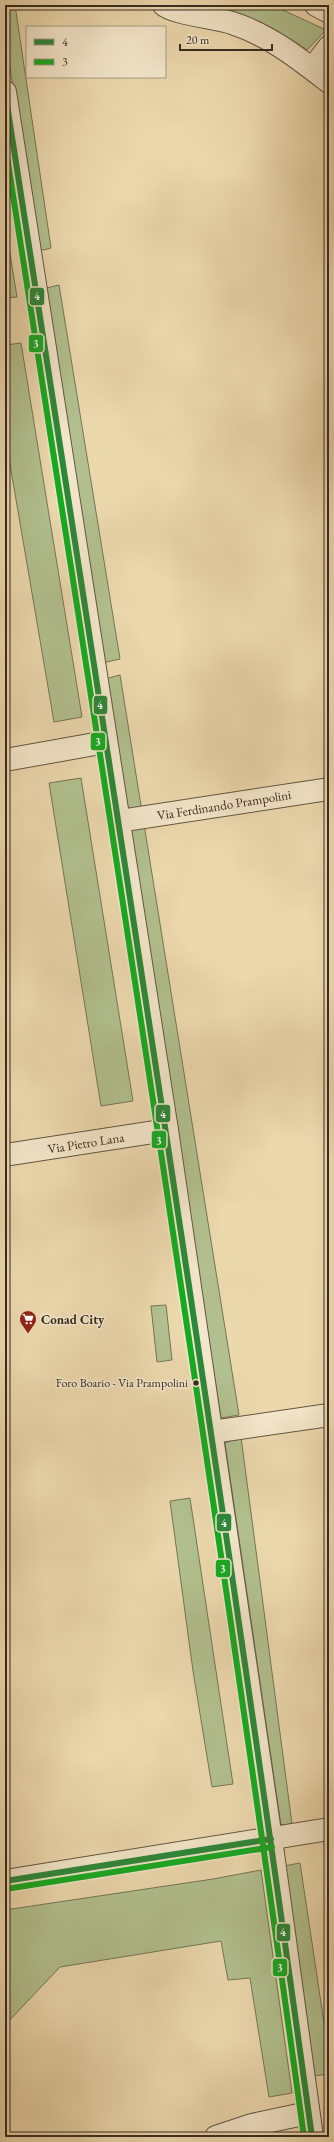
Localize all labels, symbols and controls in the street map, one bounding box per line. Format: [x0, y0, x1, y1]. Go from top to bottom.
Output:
legend [26, 26, 166, 78]
scale bar [180, 26, 272, 52]
text: 20 m [186, 32, 210, 48]
text: 4 [62, 34, 68, 50]
text: 3 [62, 54, 68, 70]
line badge: 4 [29, 287, 45, 306]
text: 4 [34, 289, 40, 303]
line badge: 3 [28, 334, 44, 353]
text: 3 [33, 336, 39, 350]
line badge: 4 [93, 695, 108, 715]
text: 4 [97, 698, 103, 712]
line badge: 3 [90, 732, 106, 751]
text: 3 [95, 734, 101, 748]
street label: Via Ferdinando Prampolini [156, 786, 292, 824]
line badge: 4 [155, 1104, 171, 1123]
text: 4 [160, 1107, 166, 1121]
street label: Via Pietro Lana [47, 1128, 126, 1157]
line badge: 3 [151, 1130, 167, 1149]
text: 3 [156, 1133, 162, 1147]
supermarket icon: Conad City [18, 1309, 38, 1334]
place label: Conad City [41, 1311, 105, 1328]
place label: Foro Boario - Via Prampolini [56, 1375, 188, 1391]
marker: Foro Boario - Via Prampolini [191, 1378, 201, 1388]
line badge: 4 [216, 1513, 232, 1532]
text: 4 [221, 1516, 227, 1530]
line badge: 3 [215, 1559, 231, 1578]
text: 3 [220, 1561, 226, 1575]
line badge: 4 [276, 1923, 291, 1942]
text: 4 [280, 1925, 286, 1939]
line badge: 3 [272, 1958, 288, 1977]
text: 3 [277, 1960, 283, 1974]

